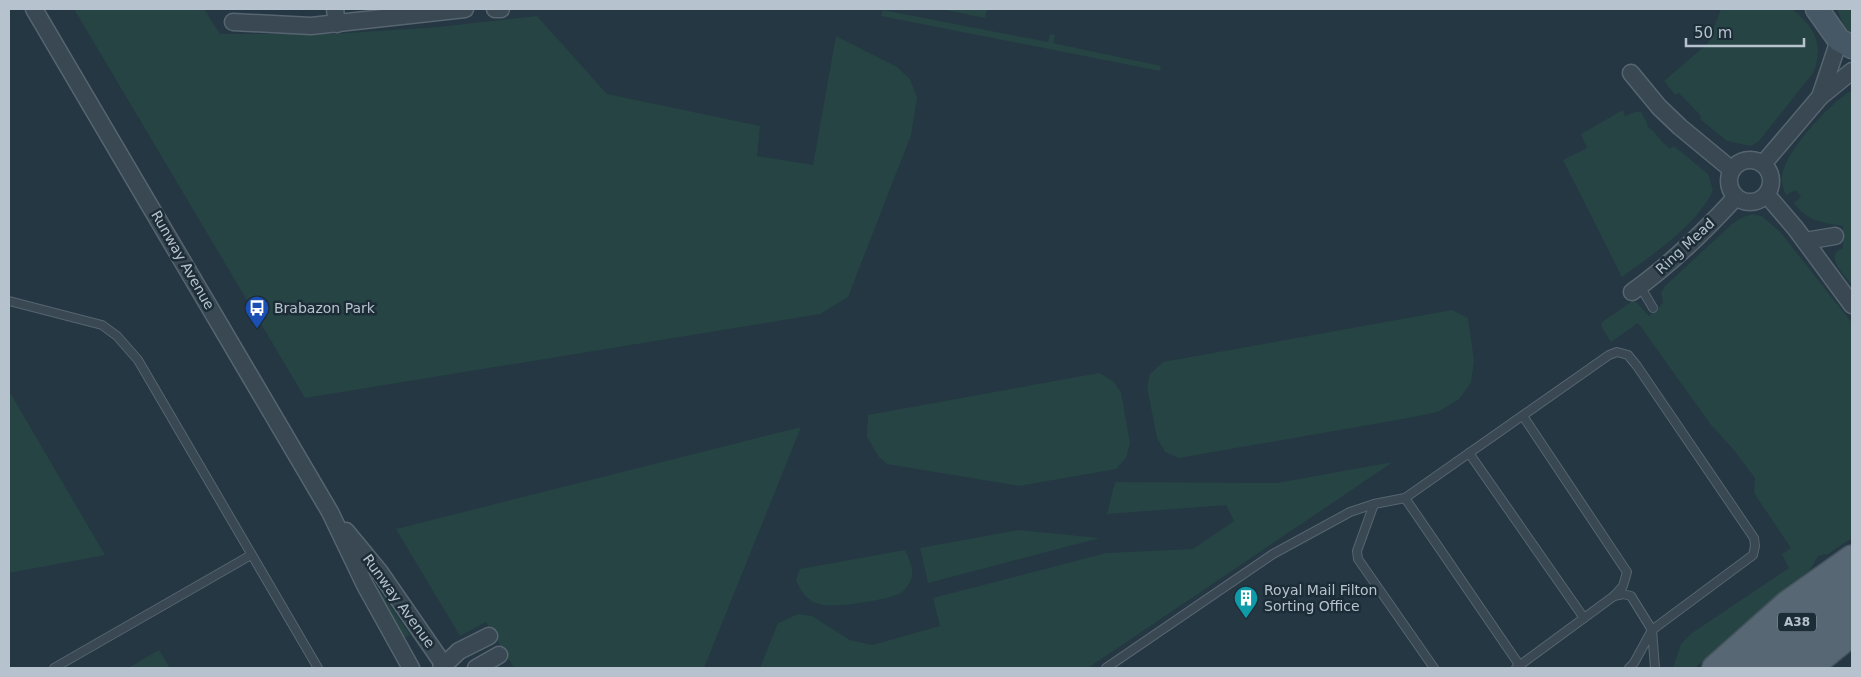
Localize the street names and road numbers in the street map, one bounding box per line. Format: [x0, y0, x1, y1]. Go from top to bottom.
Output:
street label: Runway Avenue [148, 208, 218, 312]
street label: Ring Mead [1652, 215, 1718, 277]
street label: Runway Avenue [360, 551, 438, 651]
road number: A38 [1778, 612, 1816, 632]

